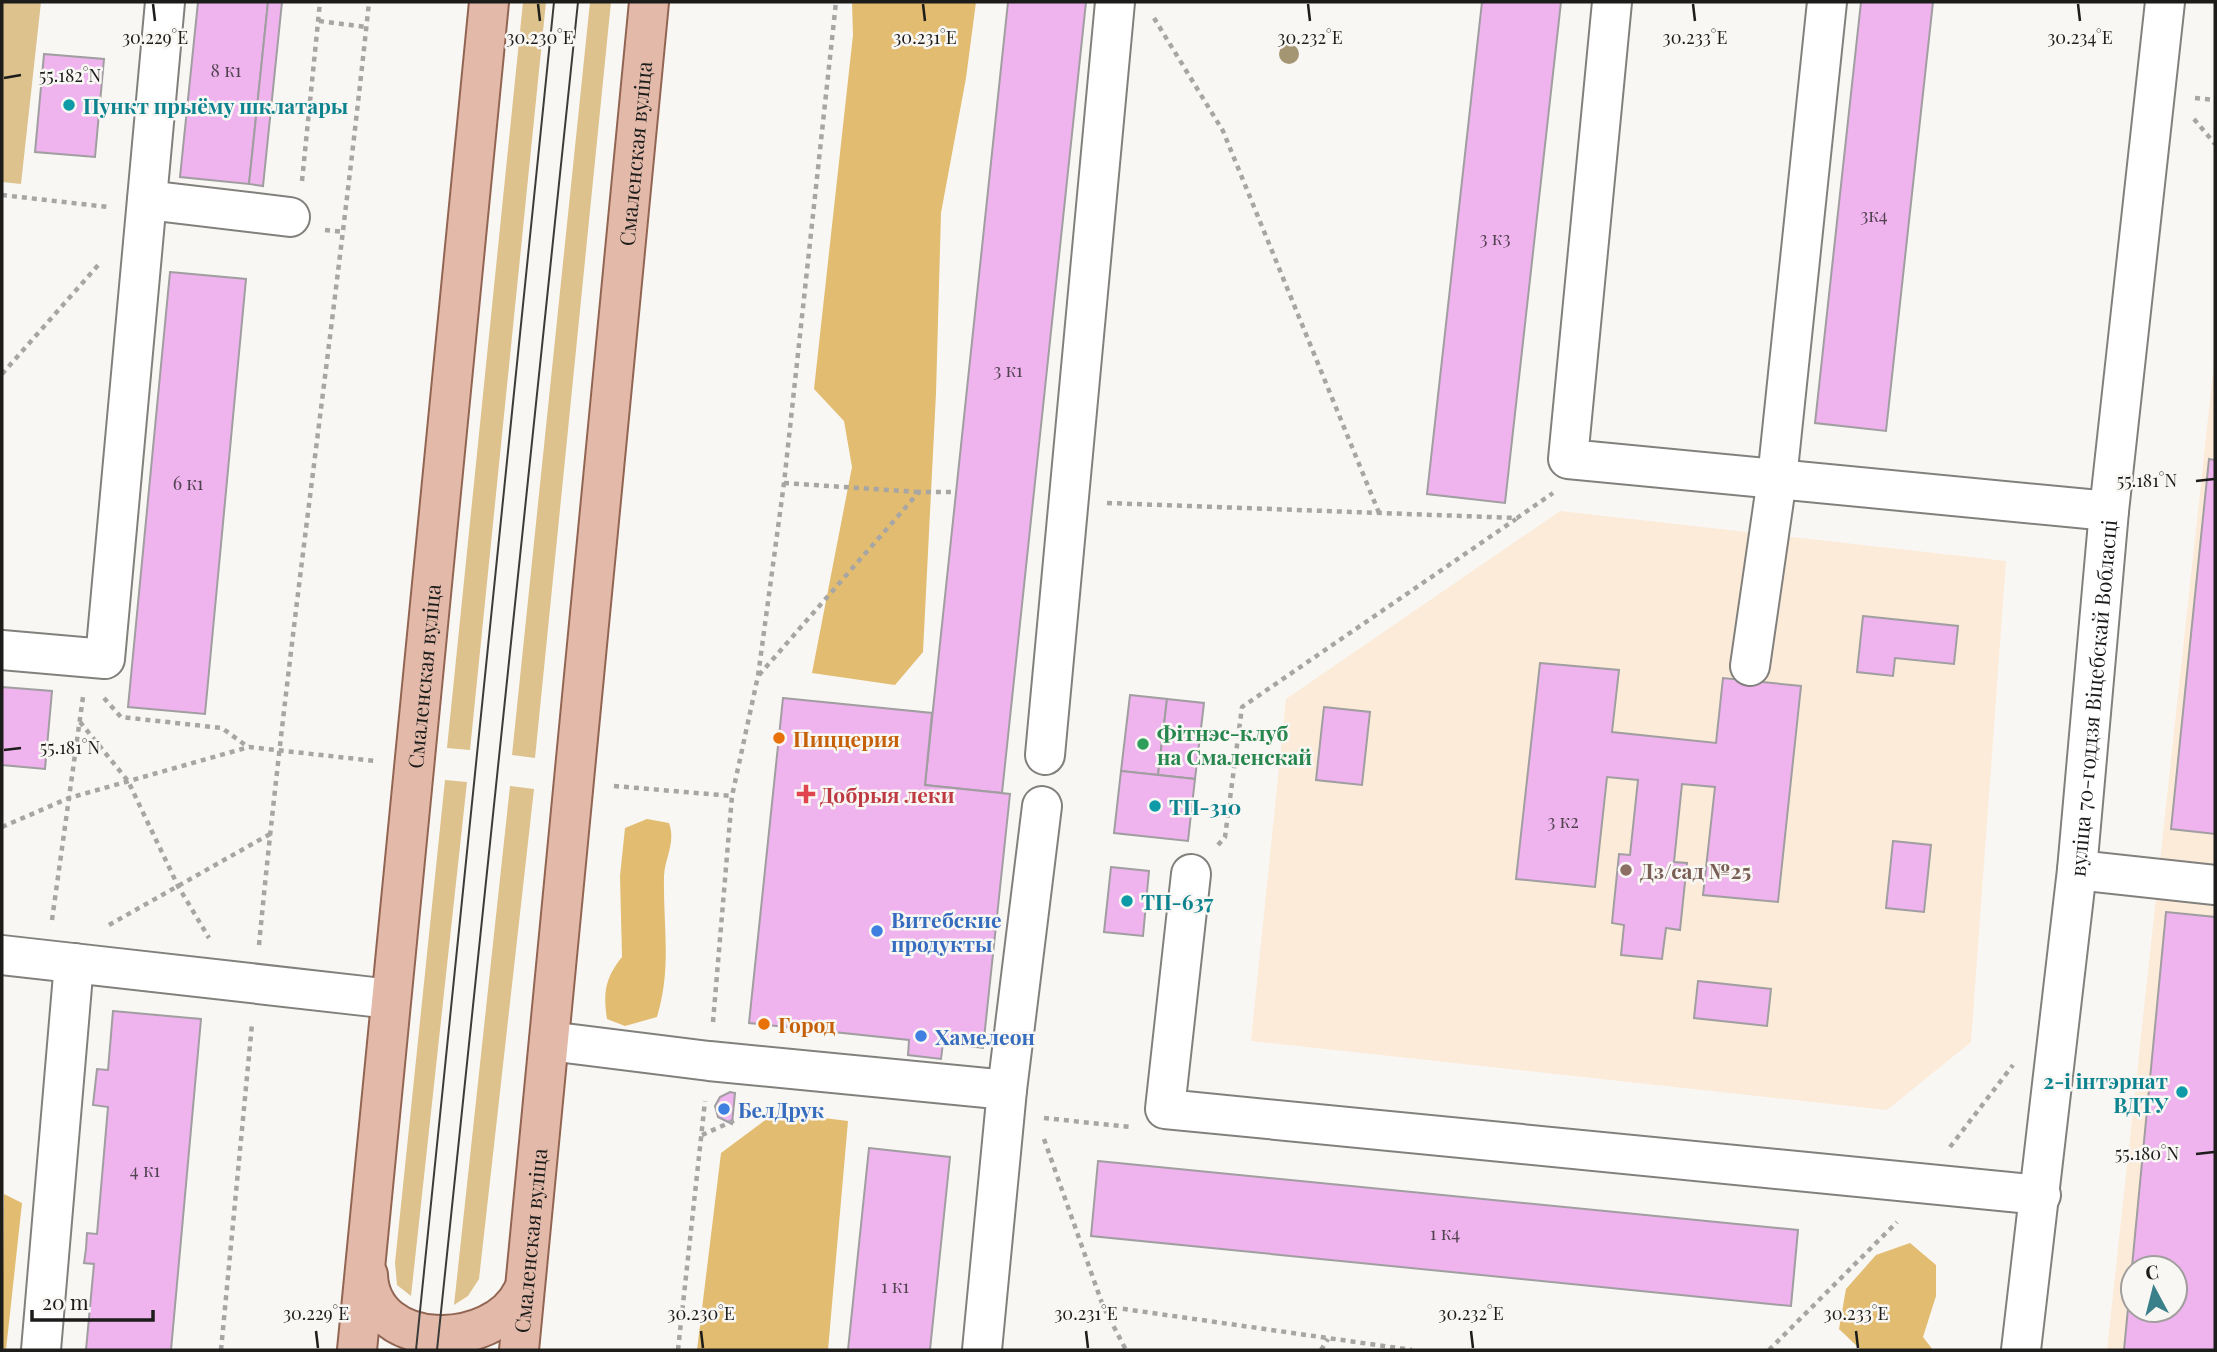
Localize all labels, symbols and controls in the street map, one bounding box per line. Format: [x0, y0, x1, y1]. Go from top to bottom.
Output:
text: 30.229°E [122, 25, 188, 49]
text: 30.230°E [506, 25, 574, 49]
text: 30.231°E [893, 25, 957, 49]
text: 30.232°E [1277, 25, 1343, 49]
text: 30.233°E [1663, 25, 1727, 49]
text: 30.234°E [2047, 25, 2113, 49]
house number: 8 к1 [211, 58, 242, 82]
street label: Смаленская вуліца [612, 59, 657, 247]
text: 55.182°N [39, 63, 102, 87]
place label: Пункт прыёму шклатары [83, 91, 348, 119]
marker: Пункт прыёму шклатары [61, 97, 77, 113]
house number: 3к4 [1860, 203, 1888, 227]
house number: 3 к3 [1479, 226, 1511, 250]
house number: 3 к1 [993, 358, 1023, 382]
text: 55.181°N [2117, 468, 2178, 492]
house number: 6 к1 [173, 471, 204, 495]
street label: вуліца 70-годдзя Віцебскай Вобласці [2062, 518, 2122, 878]
street label: Смаленская вуліца [400, 582, 446, 770]
place label: Фітнэс-клуб на Смаленскай [1157, 718, 1312, 770]
place label: Пиццерия [793, 724, 900, 752]
marker: Пиццерия [771, 730, 787, 746]
text: 55.181°N [40, 735, 101, 759]
marker: Фітнэс-клуб на Смаленскай [1135, 736, 1151, 752]
place label: Добрыя леки [820, 780, 955, 808]
marker: Добрыя леки [798, 786, 814, 802]
place label: ТП-310 [1169, 792, 1241, 820]
marker: ТП-310 [1147, 798, 1163, 814]
house number: 3 к2 [1547, 809, 1579, 833]
place label: Дз/сад №25 [1640, 856, 1751, 884]
marker: Дз/сад №25 [1618, 862, 1634, 878]
place label: ТП-637 [1141, 887, 1214, 915]
marker: ТП-637 [1119, 893, 1135, 909]
place label: Витебские продукты [891, 905, 1001, 957]
marker: Витебские продукты [869, 923, 885, 939]
place label: Город [778, 1010, 836, 1038]
marker: Город [756, 1016, 772, 1032]
place label: Хамелеон [935, 1022, 1035, 1050]
marker: Хамелеон [913, 1028, 929, 1044]
place label: 2-і інтэрнат ВДТУ [2043, 1066, 2169, 1118]
marker: 2-і інтэрнат ВДТУ [2174, 1084, 2190, 1100]
place label: БелДрук [738, 1095, 824, 1123]
marker: БелДрук [716, 1101, 732, 1117]
text: 55.180°N [2115, 1141, 2180, 1165]
street label: Смаленская вуліца [507, 1146, 552, 1334]
house number: 4 к1 [130, 1158, 160, 1182]
house number: 1 к4 [1430, 1221, 1460, 1245]
north arrow [2119, 1254, 2189, 1324]
text: С [2144, 1257, 2160, 1285]
house number: 1 к1 [881, 1274, 909, 1298]
scale bar [32, 1278, 152, 1322]
text: 20 m [42, 1287, 89, 1315]
text: 30.229°E [283, 1301, 349, 1325]
text: 30.230°E [667, 1301, 735, 1325]
text: 30.231°E [1054, 1301, 1118, 1325]
text: 30.232°E [1438, 1301, 1504, 1325]
text: 30.233°E [1824, 1301, 1888, 1325]

